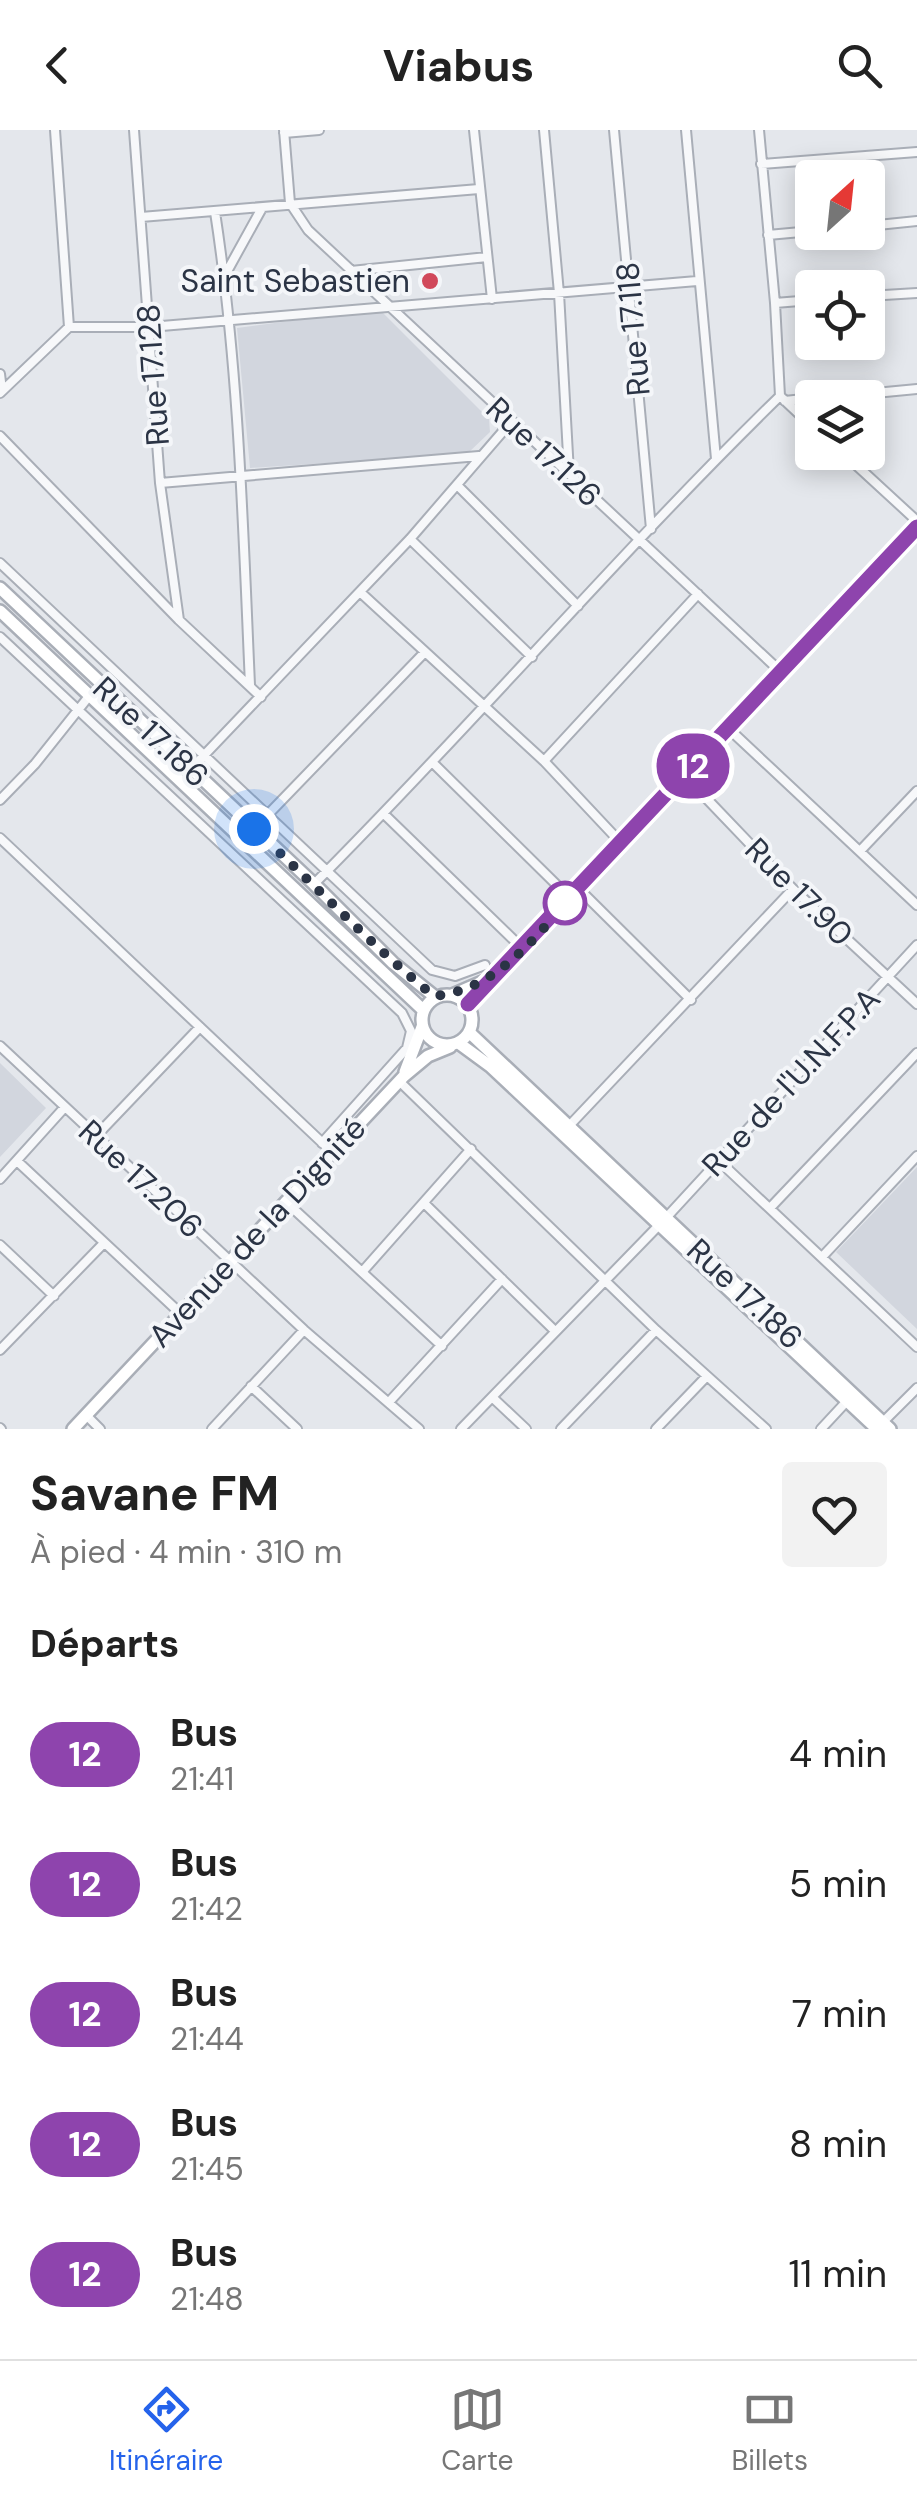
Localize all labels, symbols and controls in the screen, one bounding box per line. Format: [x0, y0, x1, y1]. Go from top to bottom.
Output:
text: Viabus [383, 36, 534, 95]
icon: back [30, 38, 85, 93]
icon: search [832, 38, 887, 93]
north arrow [795, 160, 885, 250]
map controls [795, 160, 885, 470]
place label: Saint Sebastien [181, 260, 410, 302]
street label: Rue 17.118 [606, 260, 660, 398]
marker: Saint Sebastien [419, 270, 441, 292]
button: locate [795, 270, 885, 360]
street label: Rue 17.128 [127, 303, 179, 447]
button: layers [795, 380, 885, 470]
street label: Rue 17.126 [477, 388, 611, 516]
street label: Rue 17.186 [84, 667, 218, 797]
line badge: 12 [648, 734, 738, 798]
text: 12 [677, 743, 709, 789]
your location [229, 804, 279, 854]
street label: Rue 17.90 [736, 829, 862, 955]
unlabelled marker [544, 882, 586, 924]
street label: Rue de l'U.N.F.P.A [693, 979, 889, 1185]
street label: Avenue de la Dignité [139, 1108, 375, 1356]
street label: Rue 17.206 [70, 1111, 212, 1247]
street label: Rue 17.186 [678, 1229, 812, 1359]
text: Savane FM [30, 1462, 279, 1525]
button: heart [782, 1462, 887, 1567]
text: À pied · 4 min · 310 m [30, 1531, 342, 1573]
text: Départs [30, 1619, 179, 1669]
text: Bus [170, 1708, 238, 1758]
text: 4 min [789, 1729, 887, 1779]
text: 12 [69, 1731, 101, 1777]
text: 21:41 [170, 1758, 234, 1800]
text: Bus [170, 1838, 238, 1888]
text: 5 min [789, 1859, 887, 1909]
text: 12 [69, 1861, 101, 1907]
text: 21:42 [170, 1888, 243, 1930]
text: Bus [170, 1968, 238, 2018]
text: 7 min [792, 1989, 887, 2039]
text: 12 [69, 1991, 101, 2037]
text: 21:44 [170, 2018, 244, 2060]
text: Bus [170, 2098, 238, 2148]
text: 8 min [789, 2119, 887, 2169]
text: 12 [69, 2121, 101, 2167]
text: 21:45 [170, 2148, 244, 2190]
text: Bus [170, 2228, 238, 2278]
text: 11 min [788, 2249, 887, 2299]
text: 12 [69, 2251, 101, 2297]
text: 21:48 [170, 2278, 244, 2320]
tab: Itinéraire [109, 2382, 223, 2479]
tab: Carte [441, 2382, 513, 2479]
tab: Billets [731, 2382, 808, 2479]

